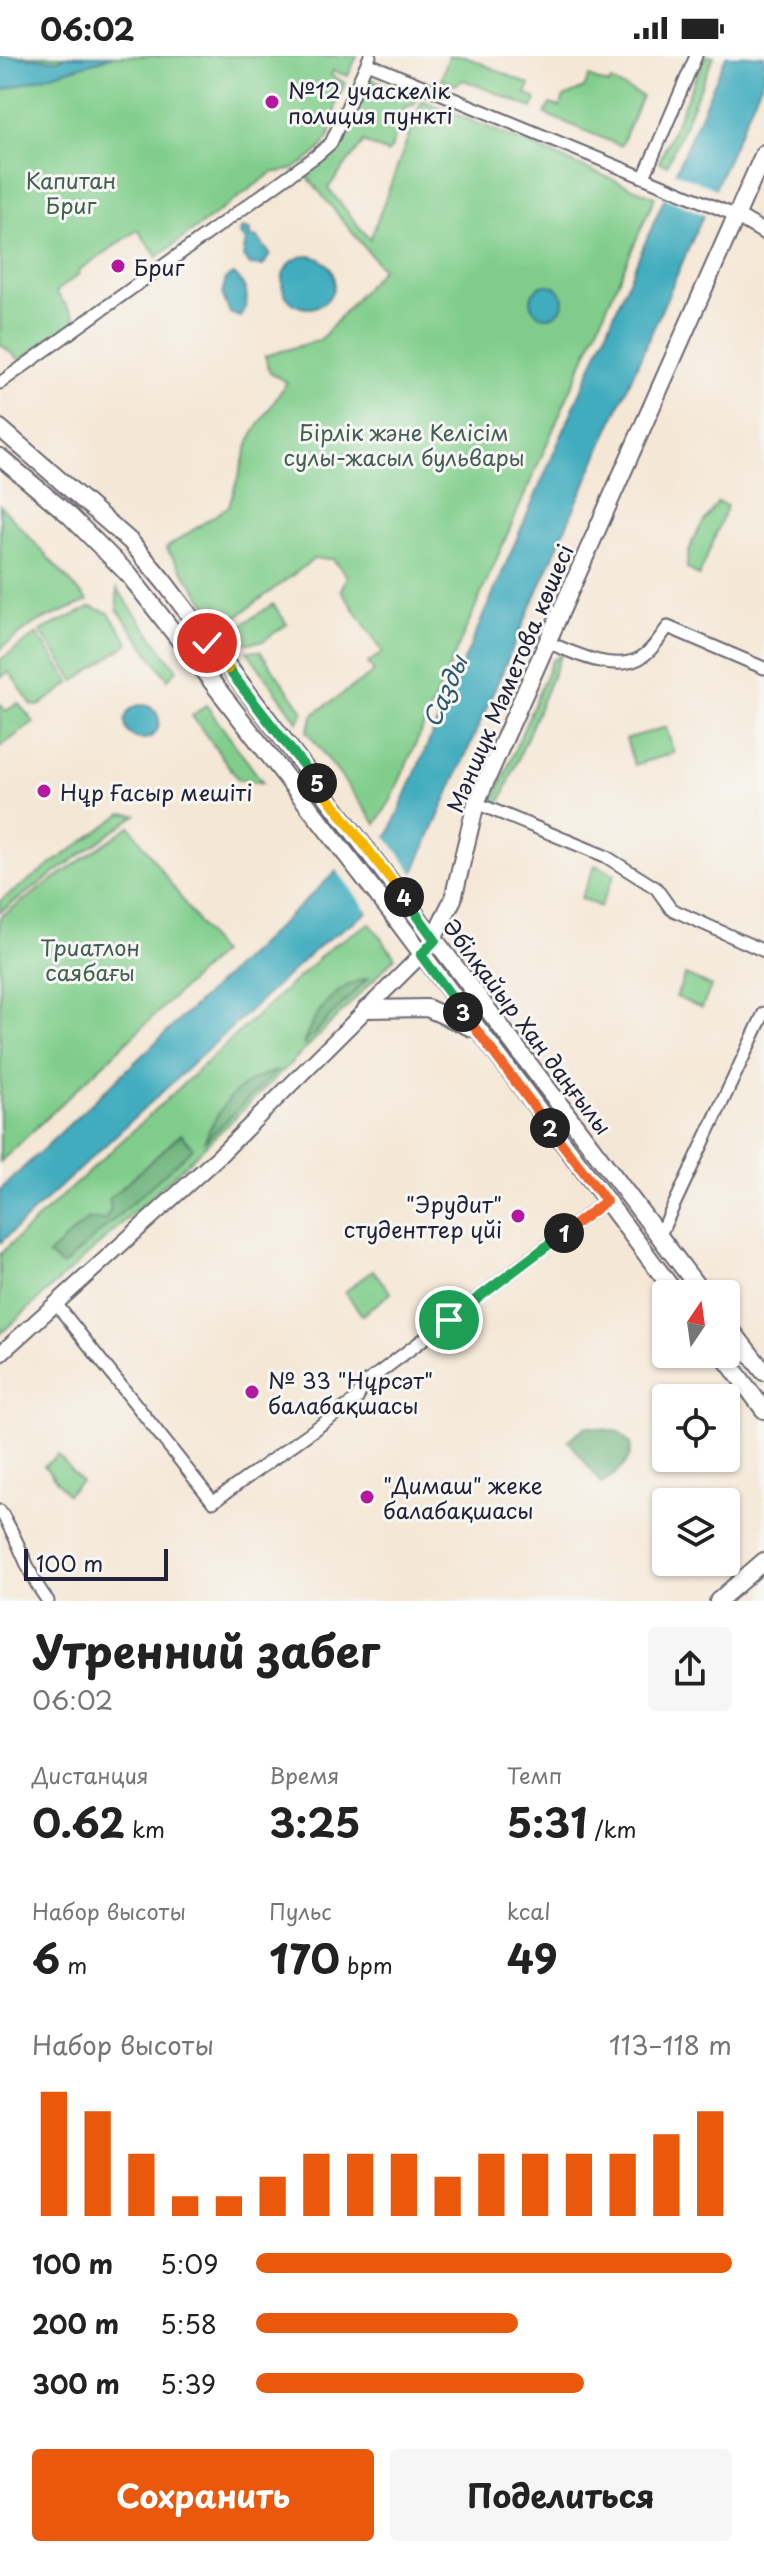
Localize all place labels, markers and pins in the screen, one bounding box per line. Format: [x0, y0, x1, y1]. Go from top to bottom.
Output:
place label: №12 учаскелік полиция пункті [288, 73, 453, 131]
marker: №12 учаскелік полиция пункті [263, 93, 281, 111]
place label: Бриг [134, 250, 186, 283]
marker: Бриг [109, 257, 127, 275]
pin [173, 609, 241, 677]
pin: 5 [297, 763, 337, 803]
place label: Нұр Ғасыр мешіті [60, 775, 253, 808]
marker: Нұр Ғасыр мешіті [35, 782, 53, 800]
pin: 4 [384, 877, 424, 917]
pin: 3 [443, 992, 483, 1032]
pin: 2 [530, 1108, 570, 1148]
place label: "Эрудит" студенттер үйі [344, 1187, 502, 1245]
marker: "Эрудит" студенттер үйі [509, 1207, 527, 1225]
pin: 1 [544, 1213, 584, 1253]
pin [415, 1286, 483, 1354]
place label: № 33 "Нұрсәт" балабақшасы [268, 1363, 433, 1421]
marker: № 33 "Нұрсәт" балабақшасы [243, 1383, 261, 1401]
place label: "Димаш" жеке балабақшасы [383, 1468, 543, 1526]
marker: "Димаш" жеке балабақшасы [358, 1488, 376, 1506]

